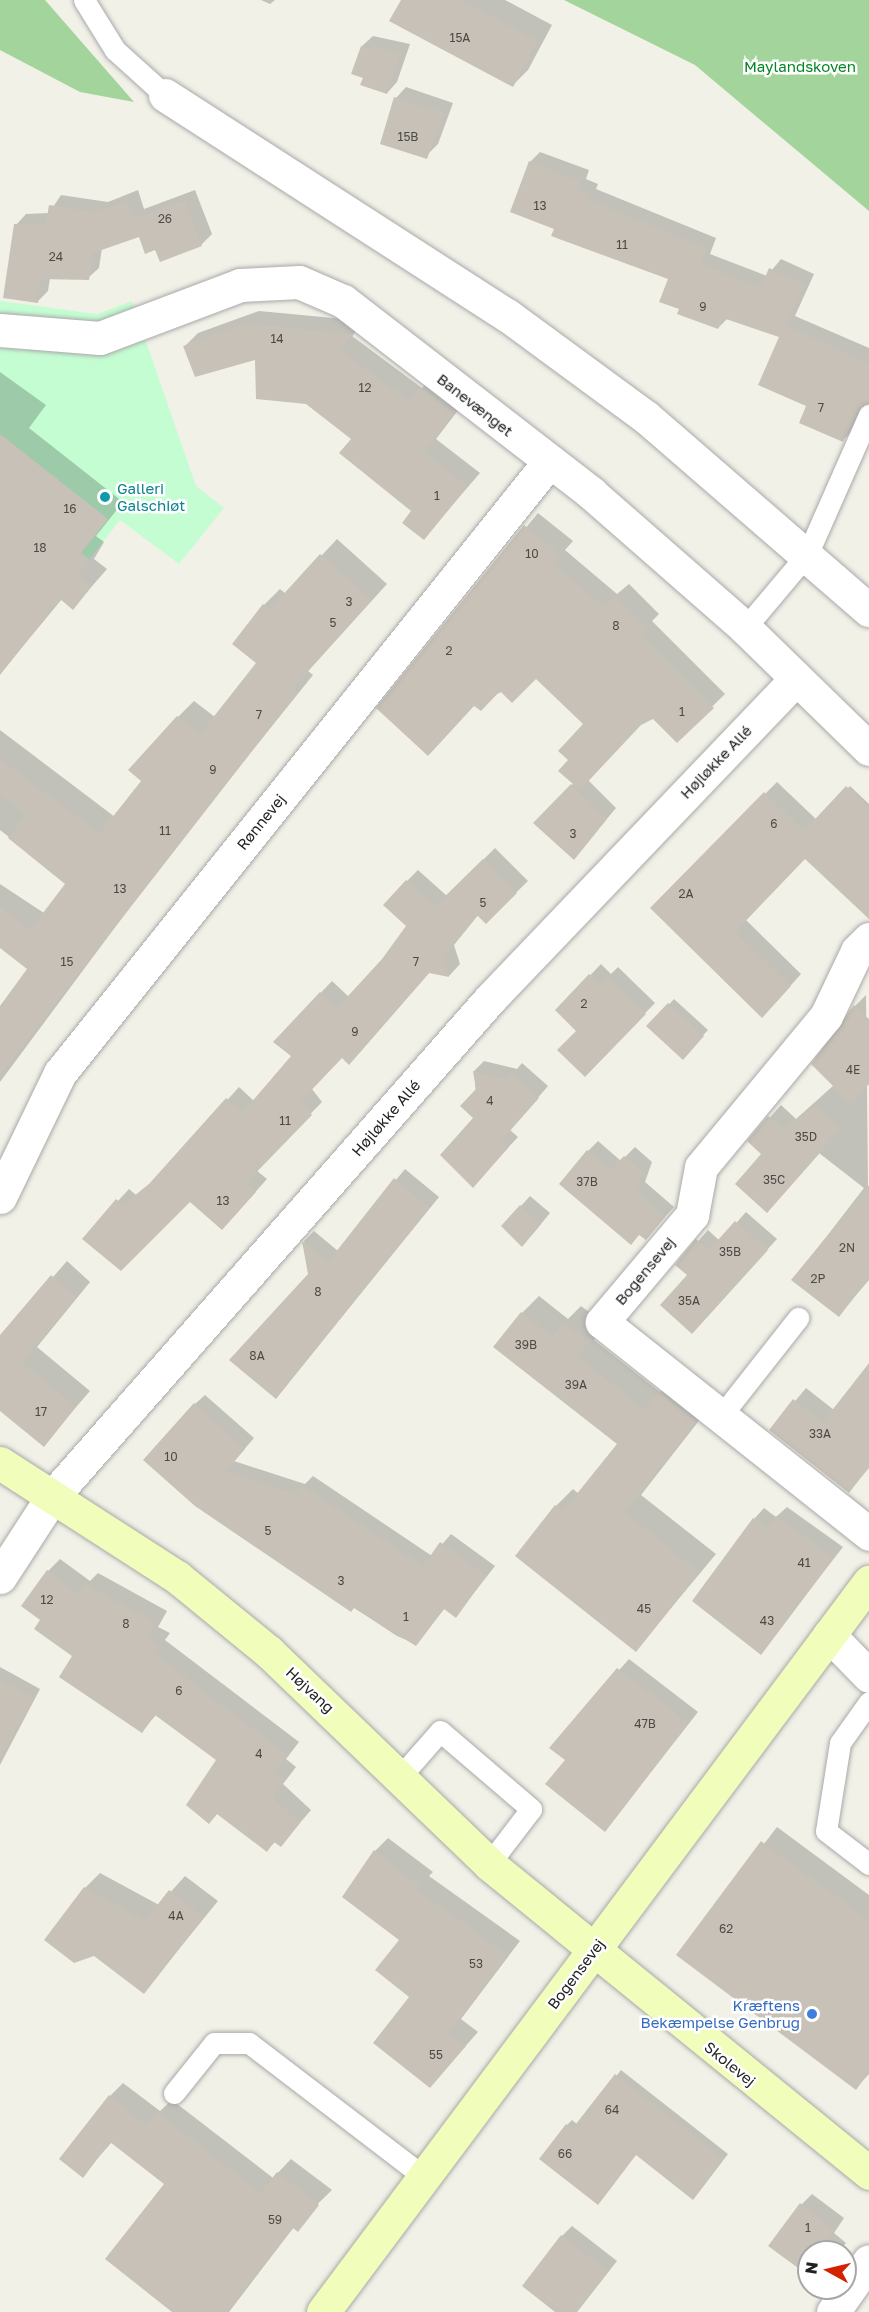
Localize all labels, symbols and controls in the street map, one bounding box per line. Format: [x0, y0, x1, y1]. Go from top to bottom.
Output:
house number: 15A [450, 31, 470, 45]
park label: Maylandskoven [744, 58, 856, 76]
house number: 15B [398, 130, 418, 144]
house number: 13 [534, 199, 546, 213]
house number: 26 [158, 212, 172, 226]
house number: 11 [616, 238, 628, 252]
house number: 24 [49, 250, 63, 264]
house number: 9 [699, 300, 707, 314]
house number: 14 [270, 332, 284, 346]
street label: Banevænget [433, 370, 517, 440]
house number: 12 [359, 381, 371, 395]
house number: 7 [818, 401, 824, 415]
place label: Galleri Galschiøt [117, 479, 185, 514]
house number: 1 [434, 489, 440, 503]
marker: Galleri Galschiøt [98, 490, 112, 504]
house number: 16 [63, 502, 77, 516]
house number: 18 [33, 541, 47, 555]
house number: 10 [525, 547, 539, 561]
house number: 3 [345, 595, 353, 609]
house number: 5 [330, 616, 336, 630]
house number: 8 [612, 619, 620, 633]
house number: 2 [446, 644, 452, 658]
house number: 1 [679, 705, 685, 719]
house number: 7 [256, 708, 262, 722]
street label: Højløkke Allé [677, 722, 755, 802]
house number: 9 [209, 763, 217, 777]
street label: Rønnevej [233, 790, 289, 854]
house number: 6 [770, 817, 778, 831]
house number: 11 [159, 824, 171, 838]
house number: 3 [569, 827, 577, 841]
house number: 13 [114, 882, 126, 896]
house number: 2A [679, 887, 693, 901]
house number: 5 [480, 896, 486, 910]
house number: 15 [61, 955, 73, 969]
house number: 7 [413, 955, 419, 969]
house number: 2 [581, 997, 587, 1011]
house number: 9 [351, 1025, 359, 1039]
house number: 4E [846, 1063, 860, 1077]
street label: Højløkke Allé [348, 1076, 424, 1160]
house number: 4 [486, 1094, 494, 1108]
house number: 11 [279, 1114, 291, 1128]
house number: 35D [795, 1130, 817, 1144]
house number: 35C [763, 1173, 785, 1187]
house number: 37B [576, 1175, 598, 1189]
house number: 13 [217, 1194, 229, 1208]
street label: Bogensevej [611, 1233, 679, 1309]
house number: 2N [839, 1241, 855, 1255]
house number: 35B [719, 1245, 741, 1259]
house number: 2P [811, 1272, 825, 1286]
house number: 8 [314, 1285, 322, 1299]
house number: 35A [678, 1294, 700, 1308]
house number: 39B [515, 1338, 537, 1352]
house number: 8A [249, 1349, 265, 1363]
house number: 39A [565, 1378, 587, 1392]
house number: 17 [35, 1405, 47, 1419]
house number: 33A [809, 1427, 831, 1441]
house number: 10 [164, 1450, 178, 1464]
house number: 5 [265, 1524, 271, 1538]
house number: 41 [797, 1556, 811, 1570]
house number: 3 [337, 1574, 345, 1588]
house number: 12 [41, 1593, 53, 1607]
house number: 45 [637, 1602, 651, 1616]
house number: 1 [403, 1610, 409, 1624]
house number: 43 [760, 1614, 774, 1628]
house number: 8 [122, 1617, 130, 1631]
street label: Højvang [282, 1663, 338, 1717]
house number: 6 [175, 1684, 183, 1698]
house number: 47B [634, 1717, 656, 1731]
house number: 4 [255, 1747, 263, 1761]
house number: 4A [168, 1909, 184, 1923]
house number: 62 [719, 1922, 733, 1936]
street label: Bogensevej [544, 1935, 608, 2013]
house number: 53 [469, 1957, 483, 1971]
place label: Kræftens Bekæmpelse Genbrug [641, 1996, 800, 2031]
marker: Kræftens Bekæmpelse Genbrug [805, 2007, 819, 2021]
street label: Skolevej [701, 2038, 759, 2090]
house number: 55 [429, 2048, 443, 2062]
house number: 64 [605, 2103, 619, 2117]
house number: 66 [558, 2147, 572, 2161]
house number: 59 [268, 2213, 282, 2227]
house number: 1 [805, 2221, 811, 2235]
north arrow [797, 2240, 857, 2300]
text: N [800, 2260, 822, 2275]

